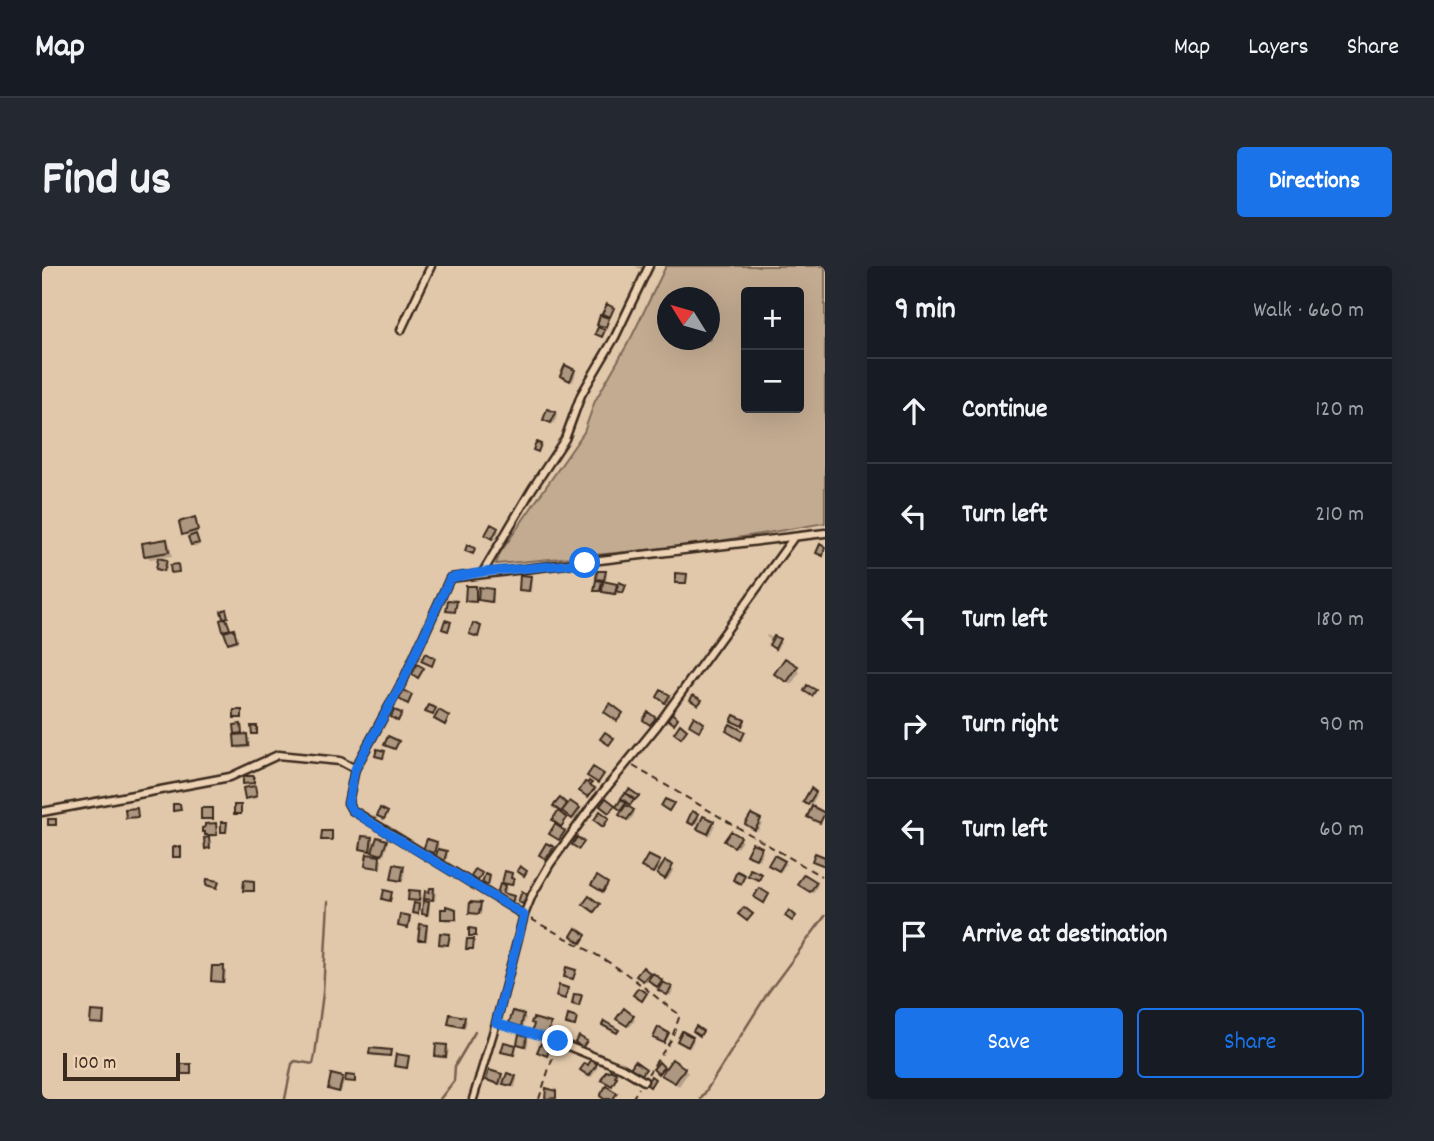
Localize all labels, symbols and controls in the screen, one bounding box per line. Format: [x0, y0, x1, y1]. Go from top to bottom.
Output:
text: Map [35, 25, 85, 72]
text: Map [1174, 31, 1210, 65]
text: Layers [1248, 31, 1309, 65]
text: Share [1347, 31, 1399, 65]
text: Find us [42, 147, 171, 217]
button: Directions [1237, 147, 1392, 217]
north arrow [657, 287, 720, 350]
map controls [741, 287, 804, 413]
button: + [741, 287, 804, 350]
text: 9 min [895, 290, 956, 333]
text: Walk · 660 m [1253, 295, 1364, 328]
button: − [741, 350, 804, 413]
icon: ahead [895, 392, 933, 430]
text: Continue [962, 392, 1047, 429]
text: 120 m [1315, 394, 1364, 427]
icon: left [895, 497, 933, 535]
text: Turn left [962, 497, 1048, 534]
text: 210 m [1315, 499, 1364, 532]
route start [569, 547, 600, 578]
icon: left [895, 602, 933, 640]
text: Turn left [962, 602, 1048, 639]
text: 180 m [1316, 604, 1364, 637]
icon: right [895, 707, 933, 745]
text: Turn right [962, 707, 1059, 744]
text: 90 m [1320, 709, 1364, 742]
icon: left [895, 812, 933, 850]
text: Turn left [962, 812, 1048, 849]
text: 60 m [1319, 814, 1364, 847]
icon: arrive [895, 917, 933, 955]
text: Arrive at destination [962, 917, 1167, 954]
button: Save [895, 1008, 1123, 1078]
button: Share [1137, 1008, 1364, 1078]
route end [542, 1025, 573, 1056]
scale bar [63, 1050, 180, 1082]
text: 100 m [74, 1051, 116, 1078]

